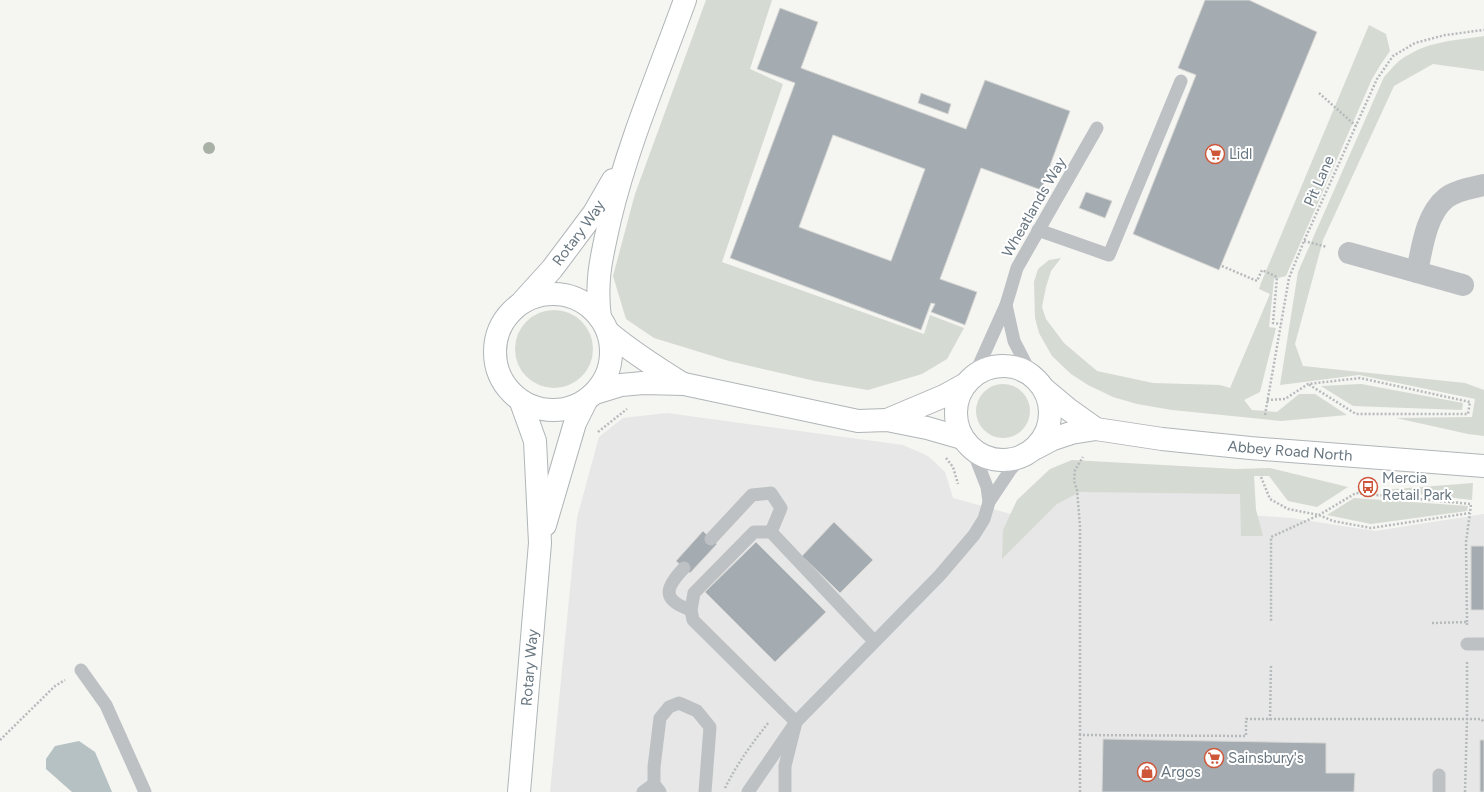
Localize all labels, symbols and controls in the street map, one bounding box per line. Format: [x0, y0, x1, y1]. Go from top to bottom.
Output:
supermarket icon: Lidl [1204, 143, 1226, 165]
place label: Lidl [1229, 145, 1252, 163]
street label: Pit Lane [1300, 153, 1338, 209]
street label: Wheatlands Way [998, 154, 1070, 260]
street label: Rotary Way [548, 197, 609, 269]
street label: Abbey Road North [1227, 437, 1353, 465]
place label: Mercia Retail Park [1382, 469, 1453, 504]
bus stop icon: Mercia Retail Park [1357, 476, 1379, 498]
street label: Rotary Way [517, 628, 542, 707]
supermarket icon: Sainsbury's [1203, 747, 1225, 769]
place label: Sainsbury's [1228, 749, 1304, 767]
shop icon: Argos [1136, 761, 1158, 783]
place label: Argos [1161, 763, 1201, 781]

